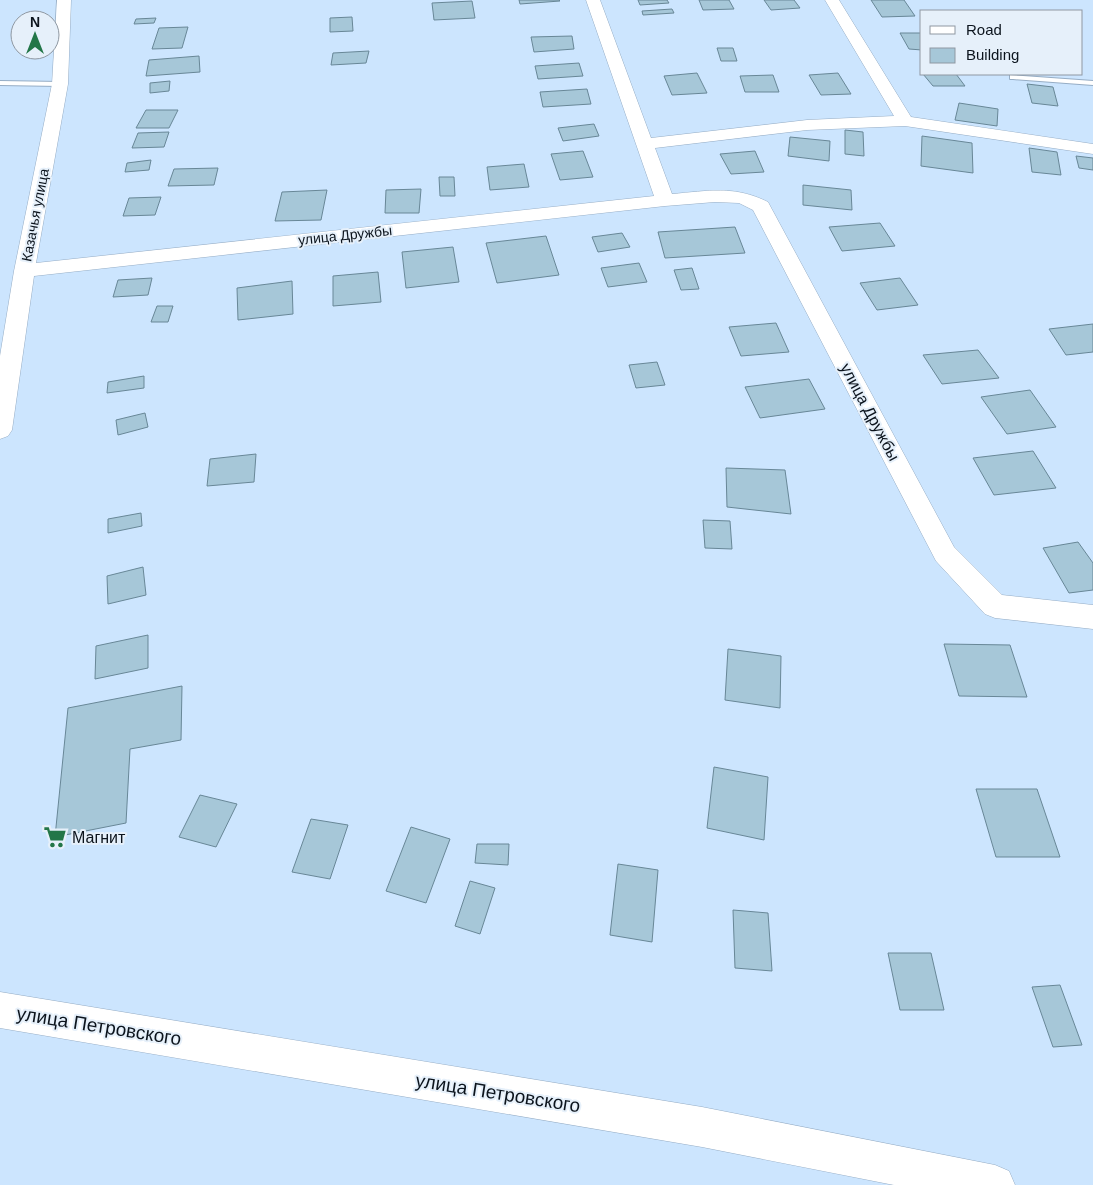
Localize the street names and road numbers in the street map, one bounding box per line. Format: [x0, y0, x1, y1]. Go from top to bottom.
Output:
street label: Казачья улица [18, 167, 52, 263]
street label: улица Дружбы [297, 222, 393, 248]
street label: улица Дружбы [837, 360, 903, 464]
street label: улица Петровского [15, 1003, 183, 1049]
street label: улица Петровского [414, 1070, 582, 1116]

